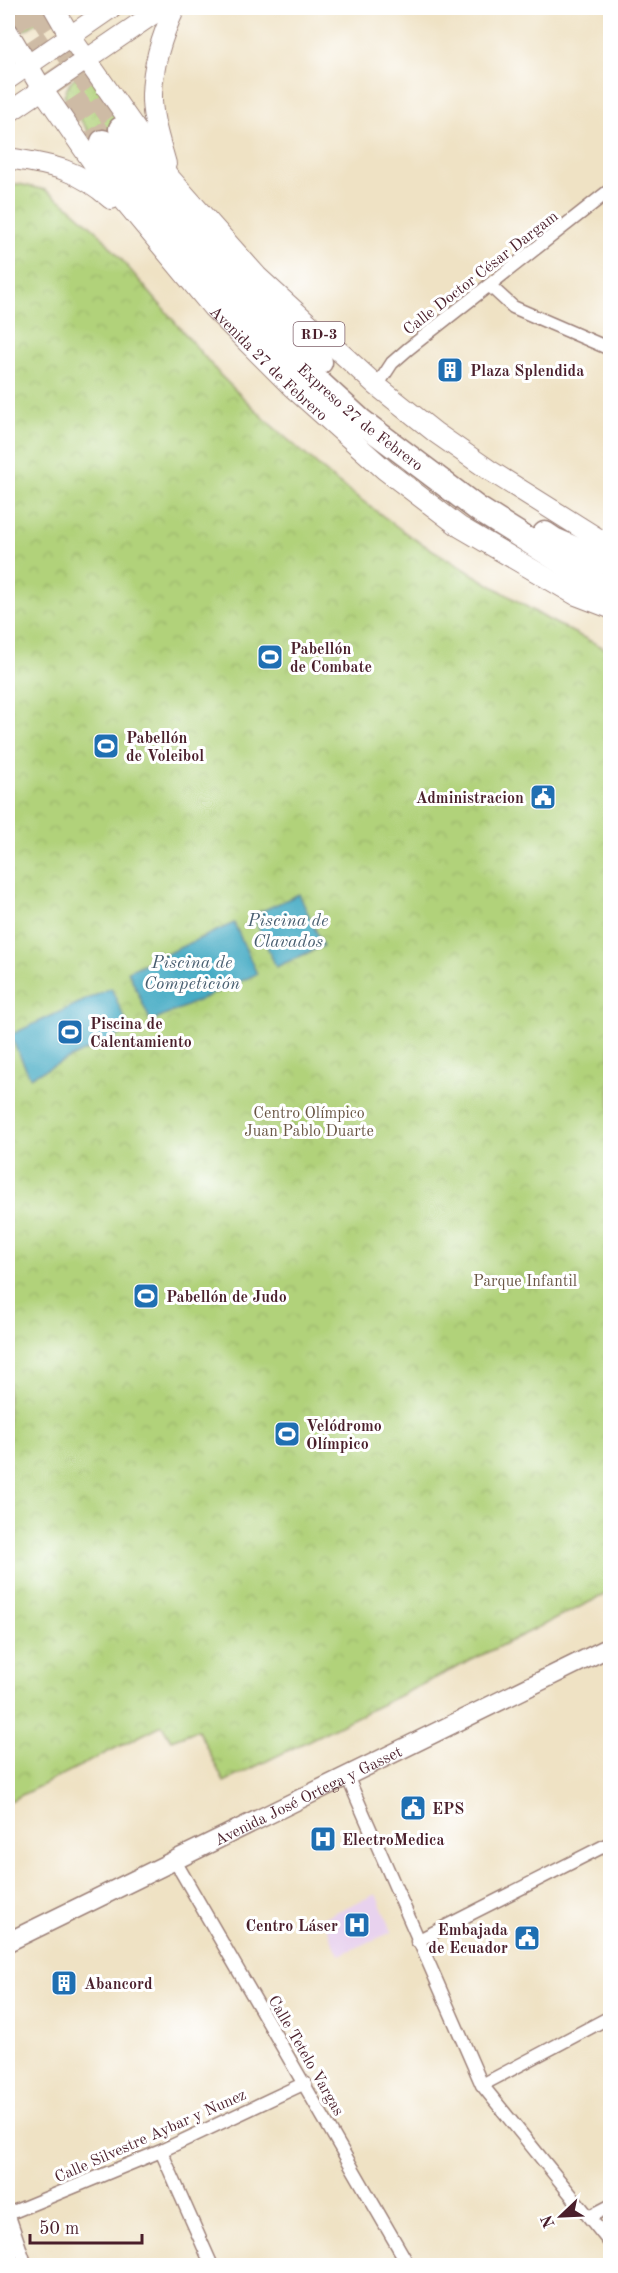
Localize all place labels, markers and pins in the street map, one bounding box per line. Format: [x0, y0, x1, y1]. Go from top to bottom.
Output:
building icon: Plaza Splendida [435, 355, 465, 385]
place label: Plaza Splendida [470, 364, 584, 380]
sports icon: Pabellón de Combate [255, 642, 285, 672]
place label: Pabellón de Combate [290, 642, 372, 676]
sports icon: Pabellón de Voleibol [91, 731, 121, 761]
place label: Pabellón de Voleibol [126, 731, 204, 765]
public building icon: Administracion [528, 782, 558, 812]
place label: Administracion [416, 791, 524, 807]
sports icon: Piscina de Calentamiento [55, 1017, 85, 1047]
place label: Piscina de Calentamiento [90, 1017, 192, 1051]
sports icon: Pabellón de Judo [131, 1281, 161, 1311]
place label: Pabellón de Judo [166, 1290, 287, 1306]
sports icon: Velódromo Olímpico [272, 1419, 302, 1449]
place label: Velódromo Olímpico [306, 1419, 382, 1453]
public building icon: EPS [398, 1793, 428, 1823]
place label: EPS [432, 1802, 464, 1818]
hospital icon: ElectroMedica [308, 1824, 338, 1854]
place label: ElectroMedica [342, 1833, 445, 1849]
hospital icon: Centro Láser [342, 1910, 372, 1940]
place label: Centro Láser [245, 1919, 338, 1935]
place label: Embajada de Ecuador [428, 1923, 508, 1957]
public building icon: Embajada de Ecuador [512, 1923, 542, 1953]
building icon: Abancord [49, 1968, 79, 1998]
place label: Abancord [84, 1977, 153, 1993]

